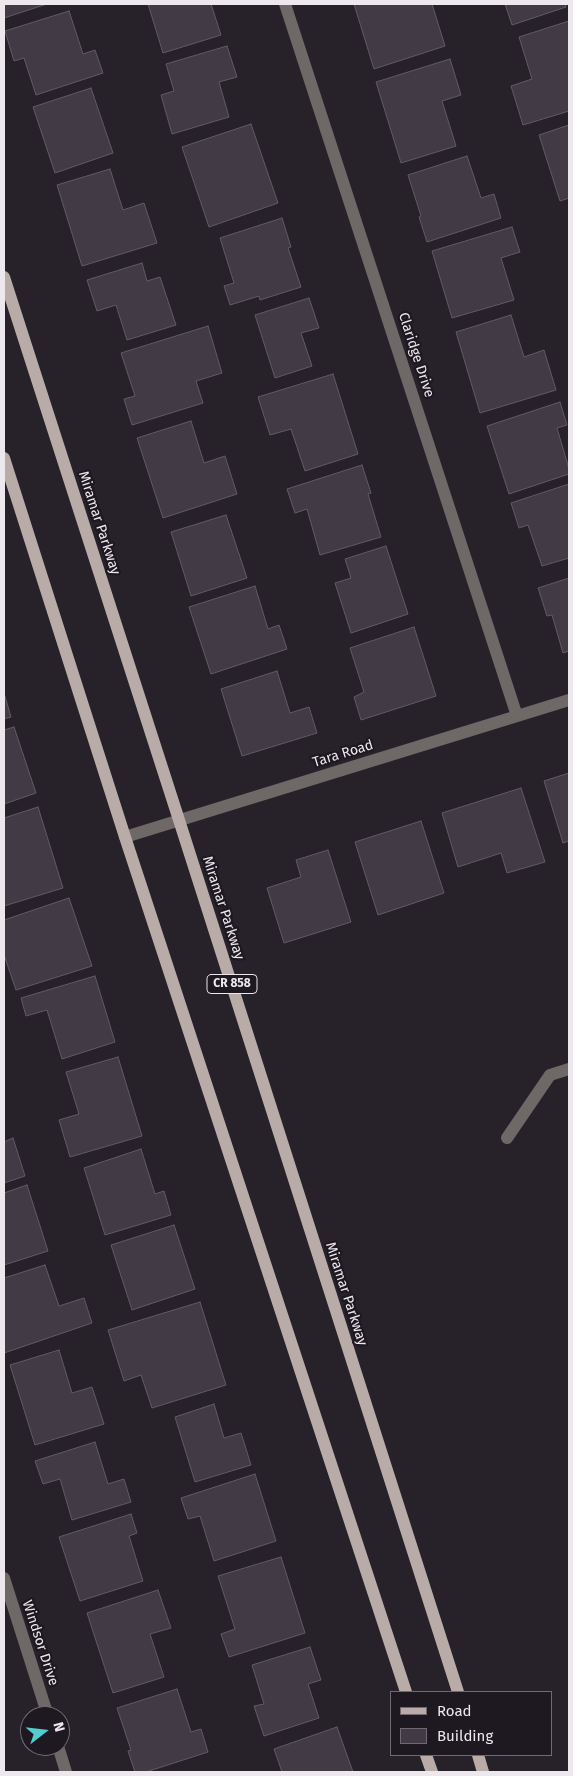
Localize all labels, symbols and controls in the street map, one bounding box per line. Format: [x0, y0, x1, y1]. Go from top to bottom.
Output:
street label: Claridge Drive [394, 310, 438, 400]
street label: Miramar Parkway [74, 469, 124, 577]
street label: Tara Road [311, 737, 375, 771]
street label: Miramar Parkway [198, 854, 248, 962]
road number: CR 858 [207, 974, 257, 994]
street label: Miramar Parkway [321, 1240, 371, 1348]
street label: Windsor Drive [18, 1598, 62, 1688]
legend [390, 1691, 553, 1756]
text: Road [437, 1702, 472, 1720]
north arrow [20, 1706, 70, 1756]
text: N [49, 1720, 68, 1734]
text: Building [437, 1727, 493, 1745]

